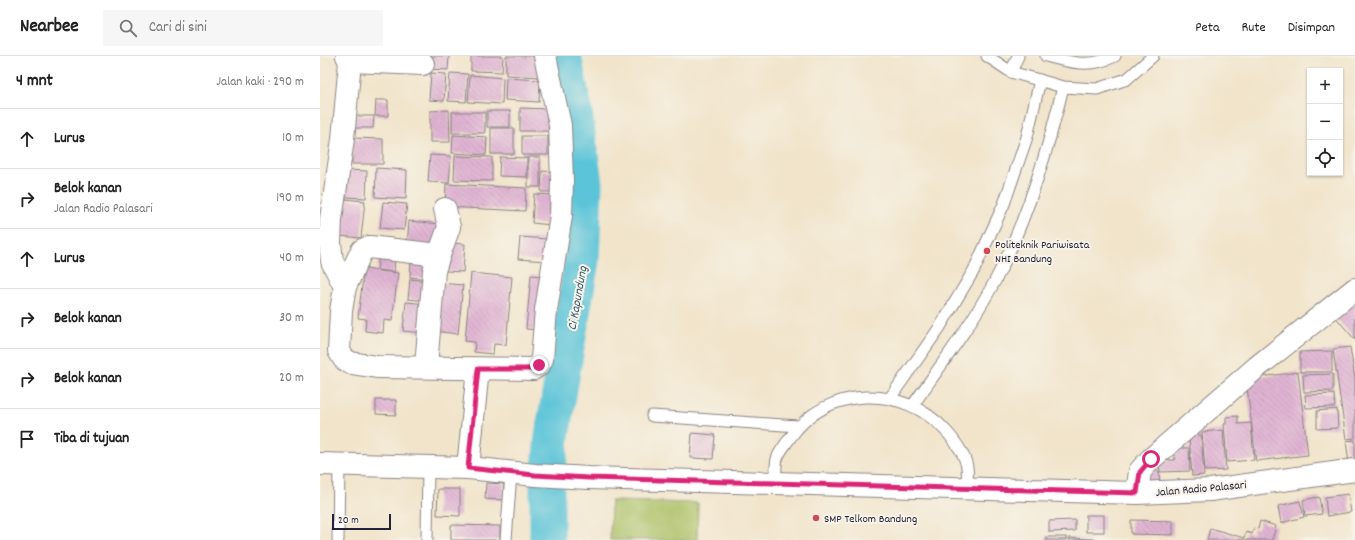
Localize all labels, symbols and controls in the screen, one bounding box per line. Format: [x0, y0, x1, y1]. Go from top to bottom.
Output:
search box [103, 10, 383, 46]
text: Nearbee [20, 14, 79, 41]
icon: search [117, 17, 139, 39]
text: Cari di sini [149, 17, 207, 39]
text: Peta [1195, 18, 1219, 38]
text: Rute [1241, 18, 1266, 38]
text: Disimpan [1288, 18, 1335, 38]
map controls [1307, 68, 1343, 176]
button: + [1307, 68, 1343, 104]
text: 4 mnt [16, 70, 53, 94]
text: Jalan kaki · 290 m [216, 73, 304, 92]
button: − [1307, 104, 1343, 140]
icon: ahead [16, 128, 38, 150]
text: Lurus [54, 128, 85, 150]
text: 10 m [282, 129, 304, 148]
button: locate [1307, 140, 1343, 176]
text: Belok kanan [54, 178, 122, 200]
icon: right [16, 188, 38, 210]
text: 190 m [276, 189, 304, 208]
text: Jalan Radio Palasari [54, 200, 153, 219]
place label: Politeknik Pariwisata NHI Bandung [995, 237, 1090, 268]
marker: Politeknik Pariwisata NHI Bandung [982, 246, 992, 256]
icon: ahead [16, 248, 38, 270]
text: Lurus [54, 248, 85, 270]
text: 40 m [280, 249, 304, 268]
water label: Ci Kapundung [563, 264, 594, 332]
icon: right [16, 308, 38, 330]
text: Belok kanan [54, 308, 122, 330]
text: 30 m [279, 309, 304, 328]
route end [530, 356, 548, 374]
icon: right [16, 368, 38, 390]
text: Belok kanan [54, 368, 122, 390]
text: 20 m [279, 369, 304, 388]
icon: arrive [16, 428, 38, 450]
text: Tiba di tujuan [54, 428, 129, 450]
route start [1142, 450, 1160, 468]
street label: Jalan Radio Palasari [1155, 477, 1247, 502]
place label: SMP Telkom Bandung [824, 511, 917, 528]
scale bar [332, 512, 391, 531]
text: 20 m [338, 513, 359, 529]
marker: SMP Telkom Bandung [811, 513, 821, 523]

